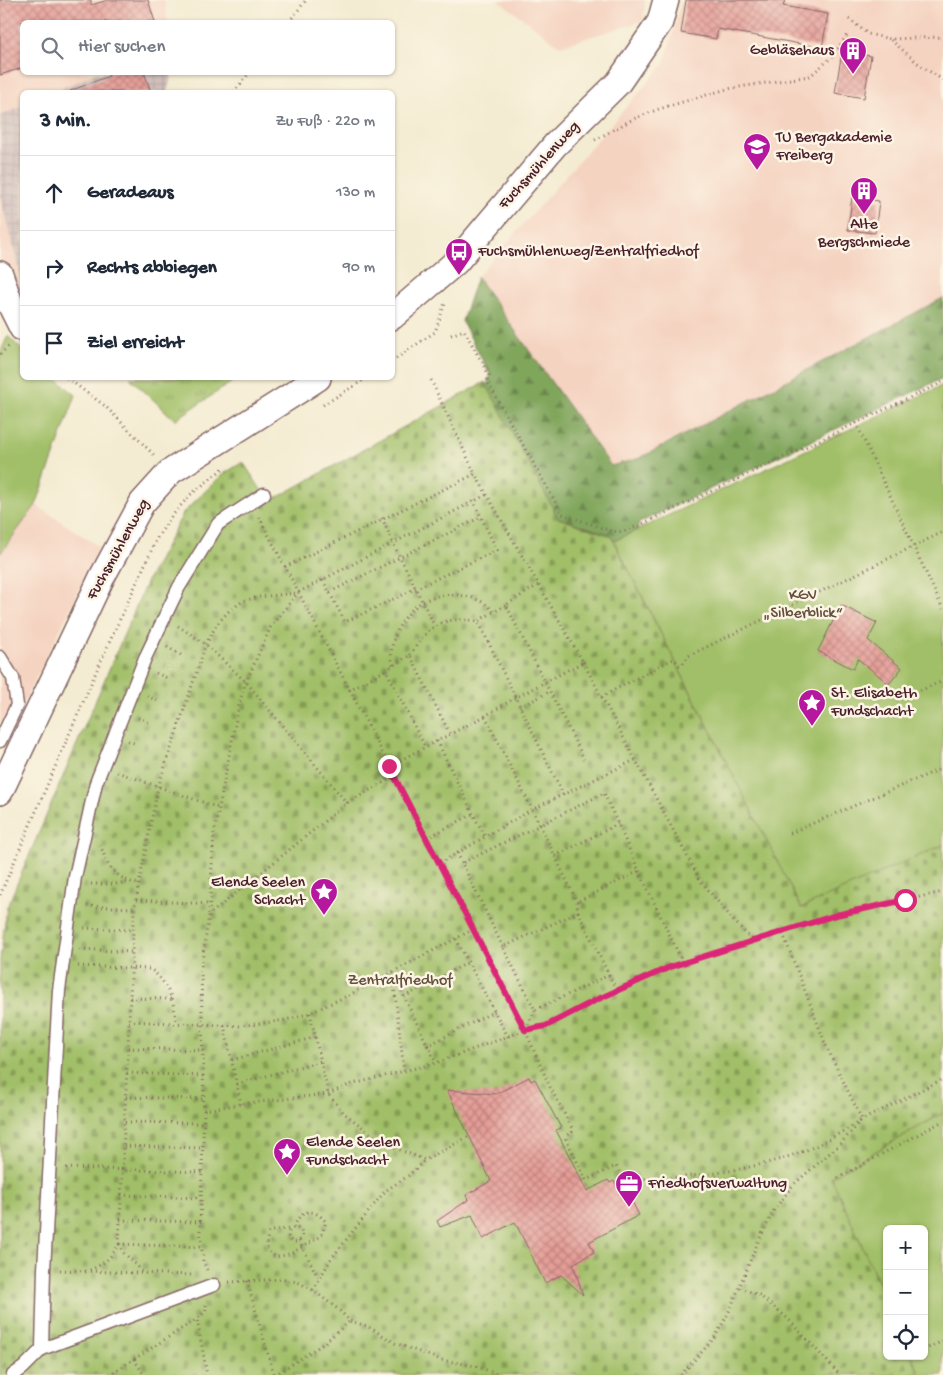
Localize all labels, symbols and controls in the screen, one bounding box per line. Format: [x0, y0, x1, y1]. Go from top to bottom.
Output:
search box [20, 20, 395, 75]
icon: search [38, 34, 66, 62]
text: Hier suchen [78, 36, 165, 59]
building icon: Gebläsehaus [838, 36, 868, 75]
place label: Gebläsehaus [750, 42, 835, 61]
text: 3 Min. [40, 110, 92, 135]
text: Zu Fuß · 220 m [275, 113, 375, 132]
street label: Fuchsmühlenweg [495, 118, 585, 215]
place label: TU Bergakademie Freiberg [775, 129, 893, 166]
school or university icon: TU Bergakademie Freiberg [742, 132, 772, 171]
building icon: Alte Bergschmiede [849, 176, 879, 215]
icon: ahead [40, 179, 68, 207]
text: Geradeaus [87, 182, 173, 205]
text: 130 m [336, 184, 375, 203]
place label: Alte Bergschmiede [817, 216, 911, 253]
bus stop icon: Fuchsmühlenweg/Zentralfriedhof [444, 237, 474, 276]
place label: Fuchsmühlenweg/Zentralfriedhof [477, 243, 699, 262]
icon: right [40, 254, 68, 282]
text: Rechts abbiegen [87, 257, 217, 280]
text: 90 m [343, 259, 375, 278]
icon: arrive [40, 329, 68, 357]
text: Ziel erreicht [87, 332, 184, 355]
street label: Fuchsmühlenweg [83, 496, 155, 605]
park label: KGV „Silberblick“ [763, 587, 843, 624]
place label: St. Elisabeth Fundschacht [830, 685, 918, 722]
place icon: St. Elisabeth Fundschacht [797, 688, 827, 727]
route end [378, 755, 401, 778]
place label: Elende Seelen Schacht [211, 874, 306, 911]
place icon: Elende Seelen Schacht [309, 877, 339, 916]
route start [894, 889, 917, 912]
park label: Zentralfriedhof [348, 972, 453, 991]
place label: Elende Seelen Fundschacht [305, 1134, 400, 1171]
place icon: Elende Seelen Fundschacht [272, 1137, 302, 1176]
office icon: Friedhofsverwaltung [614, 1169, 644, 1208]
place label: Friedhofsverwaltung [647, 1175, 787, 1194]
map controls [883, 1225, 928, 1360]
button: + [883, 1225, 928, 1270]
button: − [883, 1270, 928, 1315]
button: locate [883, 1315, 928, 1360]

